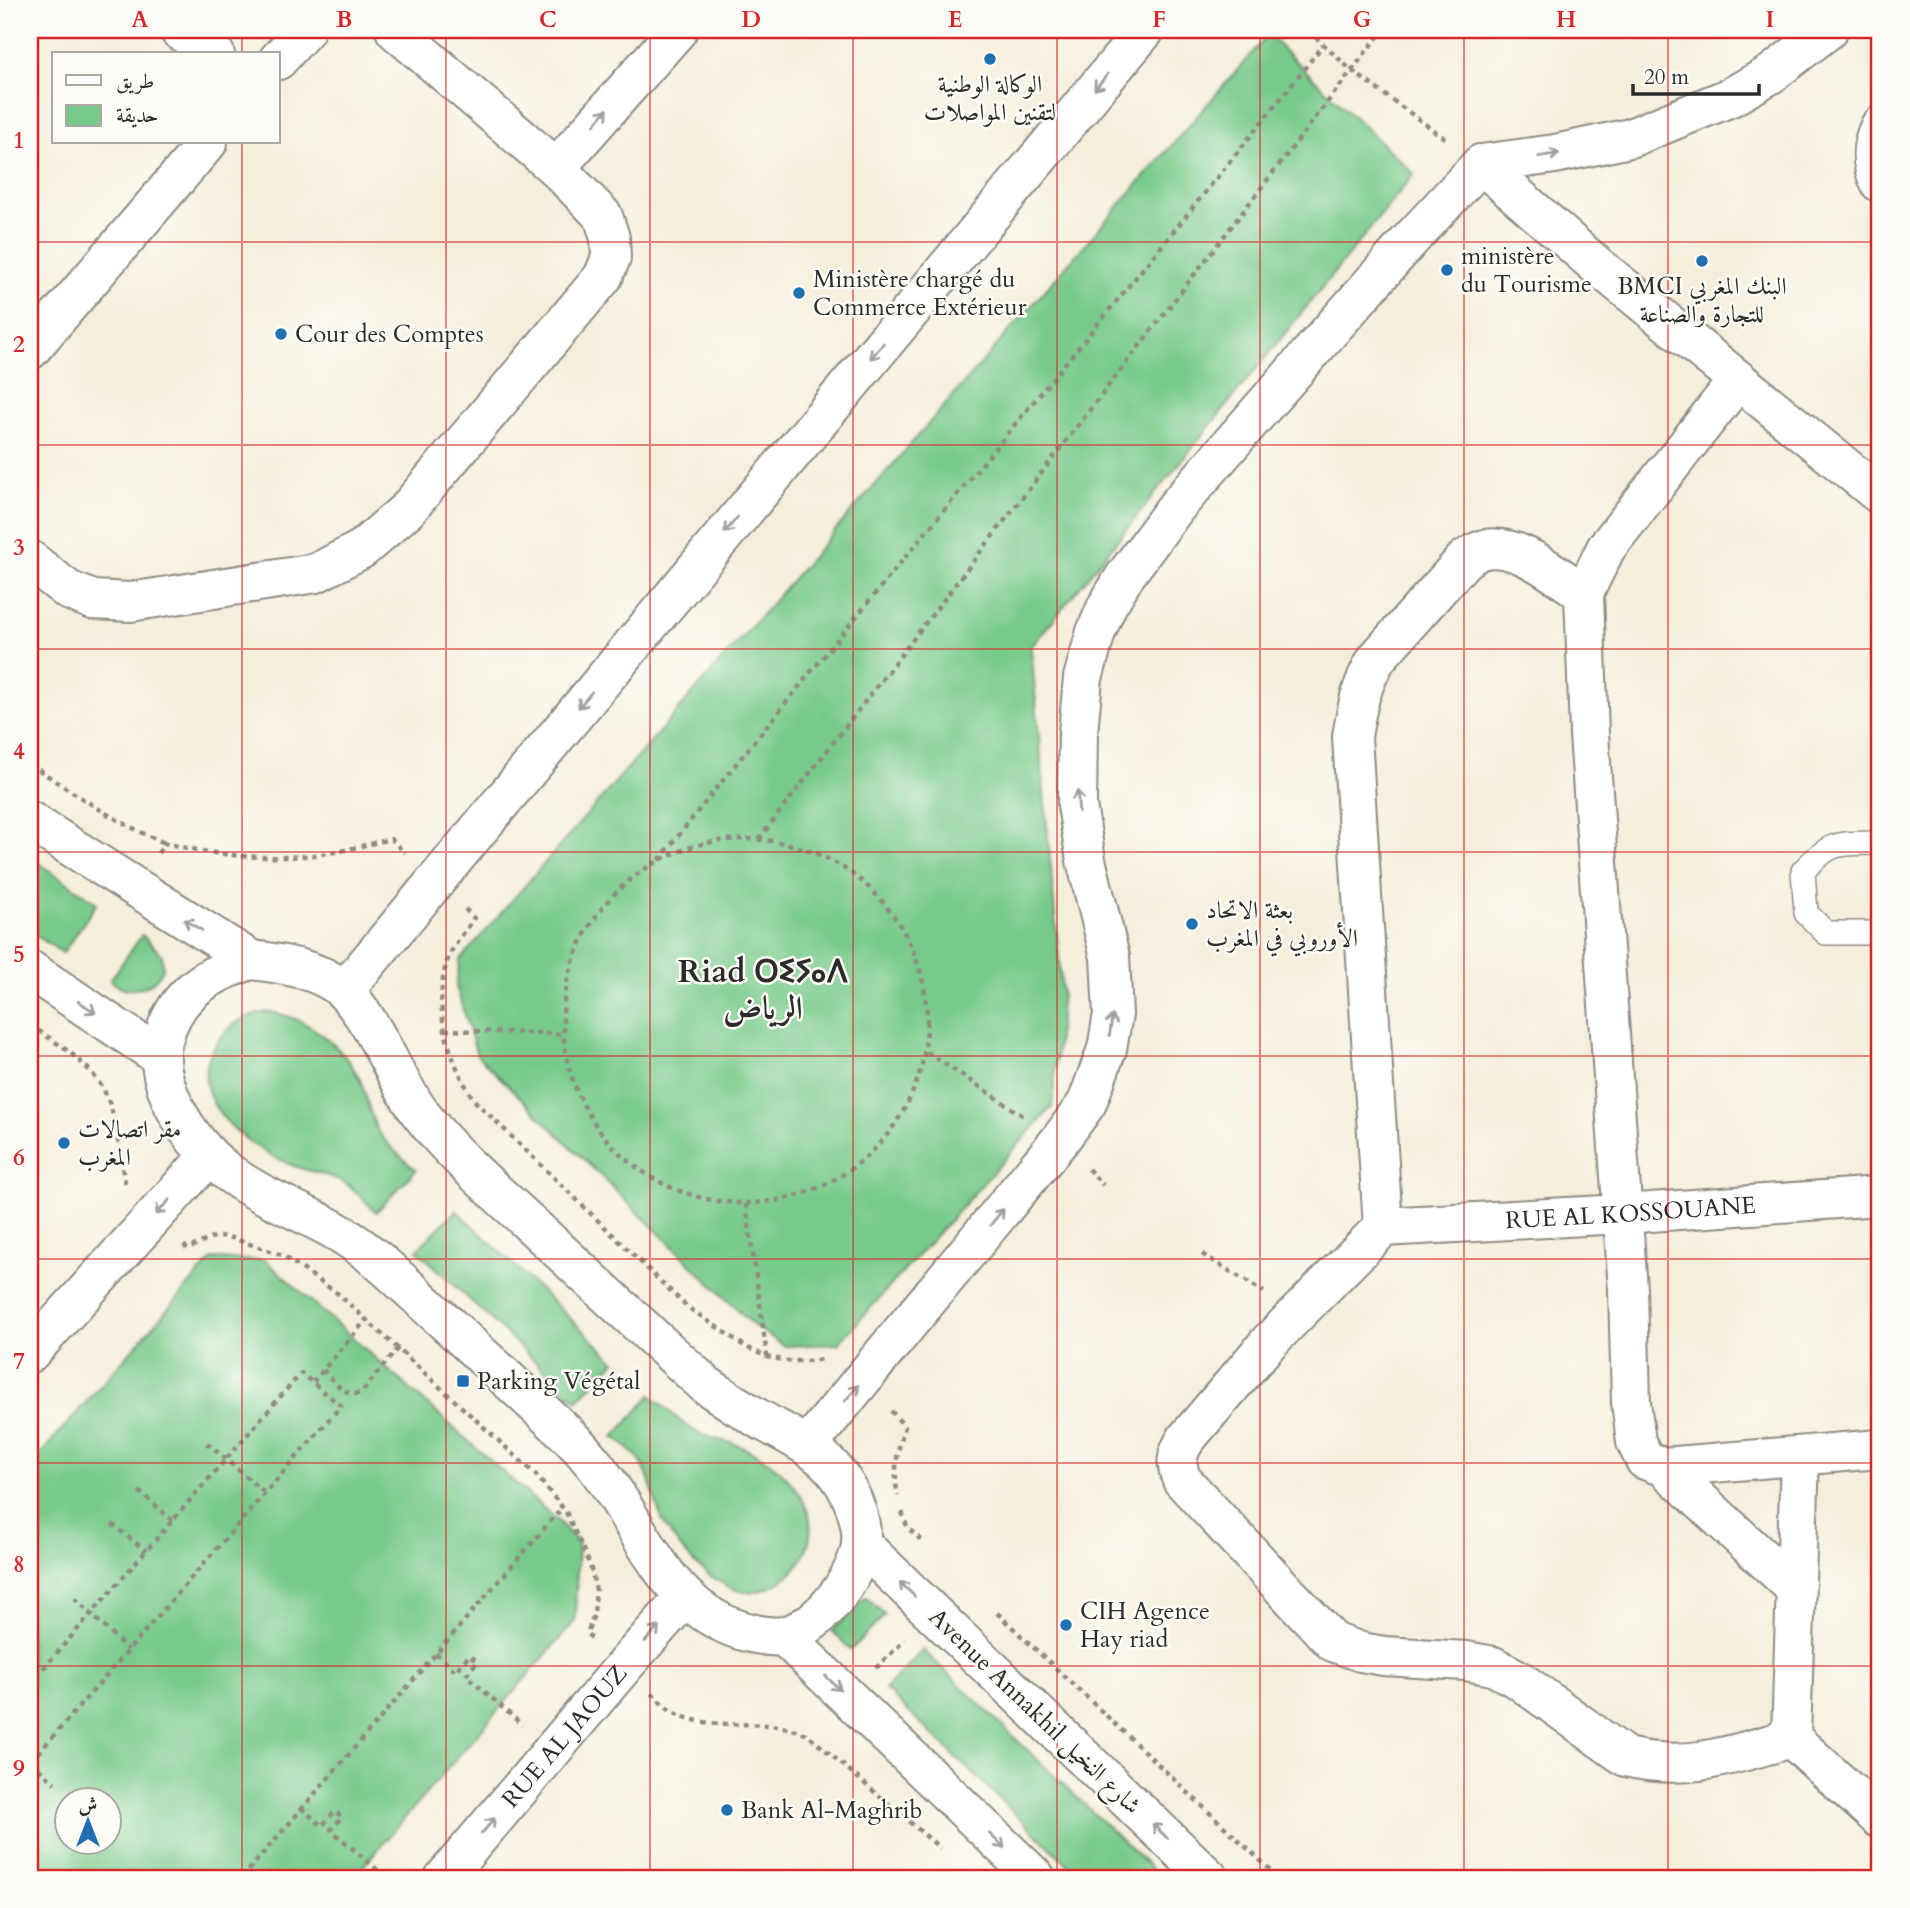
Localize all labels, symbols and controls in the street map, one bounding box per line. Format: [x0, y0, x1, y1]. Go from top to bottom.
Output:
text: A [131, 4, 149, 35]
text: B [336, 4, 352, 35]
text: C [539, 4, 557, 35]
text: D [741, 4, 761, 35]
text: E [948, 4, 962, 35]
text: F [1152, 4, 1166, 35]
text: G [1353, 4, 1372, 35]
text: H [1556, 4, 1576, 35]
text: I [1766, 4, 1774, 35]
marker: الوكالة الوطنية لتقنين المواصلات [982, 51, 998, 67]
legend [52, 52, 280, 144]
scale bar [1633, 52, 1759, 96]
text: 20 m [1644, 63, 1689, 92]
text: طريق [116, 67, 154, 96]
place label: الوكالة الوطنية لتقنين المواصلات [924, 68, 1056, 129]
one-way arrow [1094, 73, 1110, 91]
text: حديقة [116, 101, 159, 130]
one-way arrow [593, 108, 609, 126]
text: 1 [13, 125, 25, 156]
one-way arrow [1537, 148, 1560, 161]
place label: ministère du Tourisme [1461, 240, 1592, 301]
marker: BMCI البنك المغربي للتجارة والصناعة [1694, 253, 1710, 269]
marker: ministère du Tourisme [1439, 262, 1455, 278]
place label: Ministère chargé du Commerce Extérieur [813, 263, 1027, 324]
place label: BMCI البنك المغربي للتجارة والصناعة [1617, 270, 1787, 331]
marker: Ministère chargé du Commerce Extérieur [791, 285, 807, 301]
place label: Cour des Comptes [295, 318, 484, 351]
marker: Cour des Comptes [273, 326, 289, 342]
text: 2 [13, 329, 25, 360]
one-way arrow [869, 341, 885, 359]
one-way arrow [723, 516, 739, 534]
text: 3 [13, 532, 25, 563]
one-way arrow [577, 690, 593, 708]
text: 4 [13, 736, 25, 767]
one-way arrow [1071, 791, 1084, 813]
place label: بعثة الاتحاد الأوروبي في المغرب [1206, 894, 1358, 957]
marker: بعثة الاتحاد الأوروبي في المغرب [1184, 916, 1200, 932]
one-way arrow [183, 917, 203, 931]
text: 5 [13, 939, 25, 970]
district label: Riad ⵔⵉⵢⴰⴷ الرياض [678, 950, 848, 1031]
one-way arrow [77, 1000, 96, 1014]
one-way arrow [1104, 1014, 1117, 1037]
place label: مقر اتصالات المغرب [78, 1113, 181, 1174]
marker: مقر اتصالات المغرب [56, 1135, 72, 1151]
text: 6 [13, 1142, 25, 1173]
street label: RUE AL KOSSOUANE [1504, 1189, 1757, 1237]
one-way arrow [154, 1198, 171, 1215]
one-way arrow [989, 1209, 1004, 1227]
text: 7 [13, 1346, 25, 1377]
place label: Parking Végétal [477, 1365, 640, 1398]
marker: Parking Végétal [455, 1373, 471, 1389]
one-way arrow [844, 1385, 860, 1403]
text: 8 [13, 1549, 25, 1580]
one-way arrow [899, 1581, 916, 1598]
place label: CIH Agence Hay riad [1080, 1595, 1210, 1656]
street label: Avenue Annakhil شارع النخيل [919, 1601, 1148, 1824]
marker: CIH Agence Hay riad [1058, 1617, 1074, 1633]
one-way arrow [644, 1626, 660, 1644]
street label: RUE AL JAOUZ [495, 1658, 635, 1815]
one-way arrow [824, 1674, 841, 1691]
text: 9 [13, 1753, 25, 1784]
north arrow [52, 1786, 122, 1856]
text: ش [79, 1792, 97, 1818]
place label: Bank Al-Maghrib [741, 1794, 922, 1827]
marker: Bank Al-Maghrib [719, 1802, 735, 1818]
one-way arrow [480, 1817, 496, 1835]
one-way arrow [1152, 1823, 1169, 1840]
one-way arrow [988, 1832, 1005, 1849]

